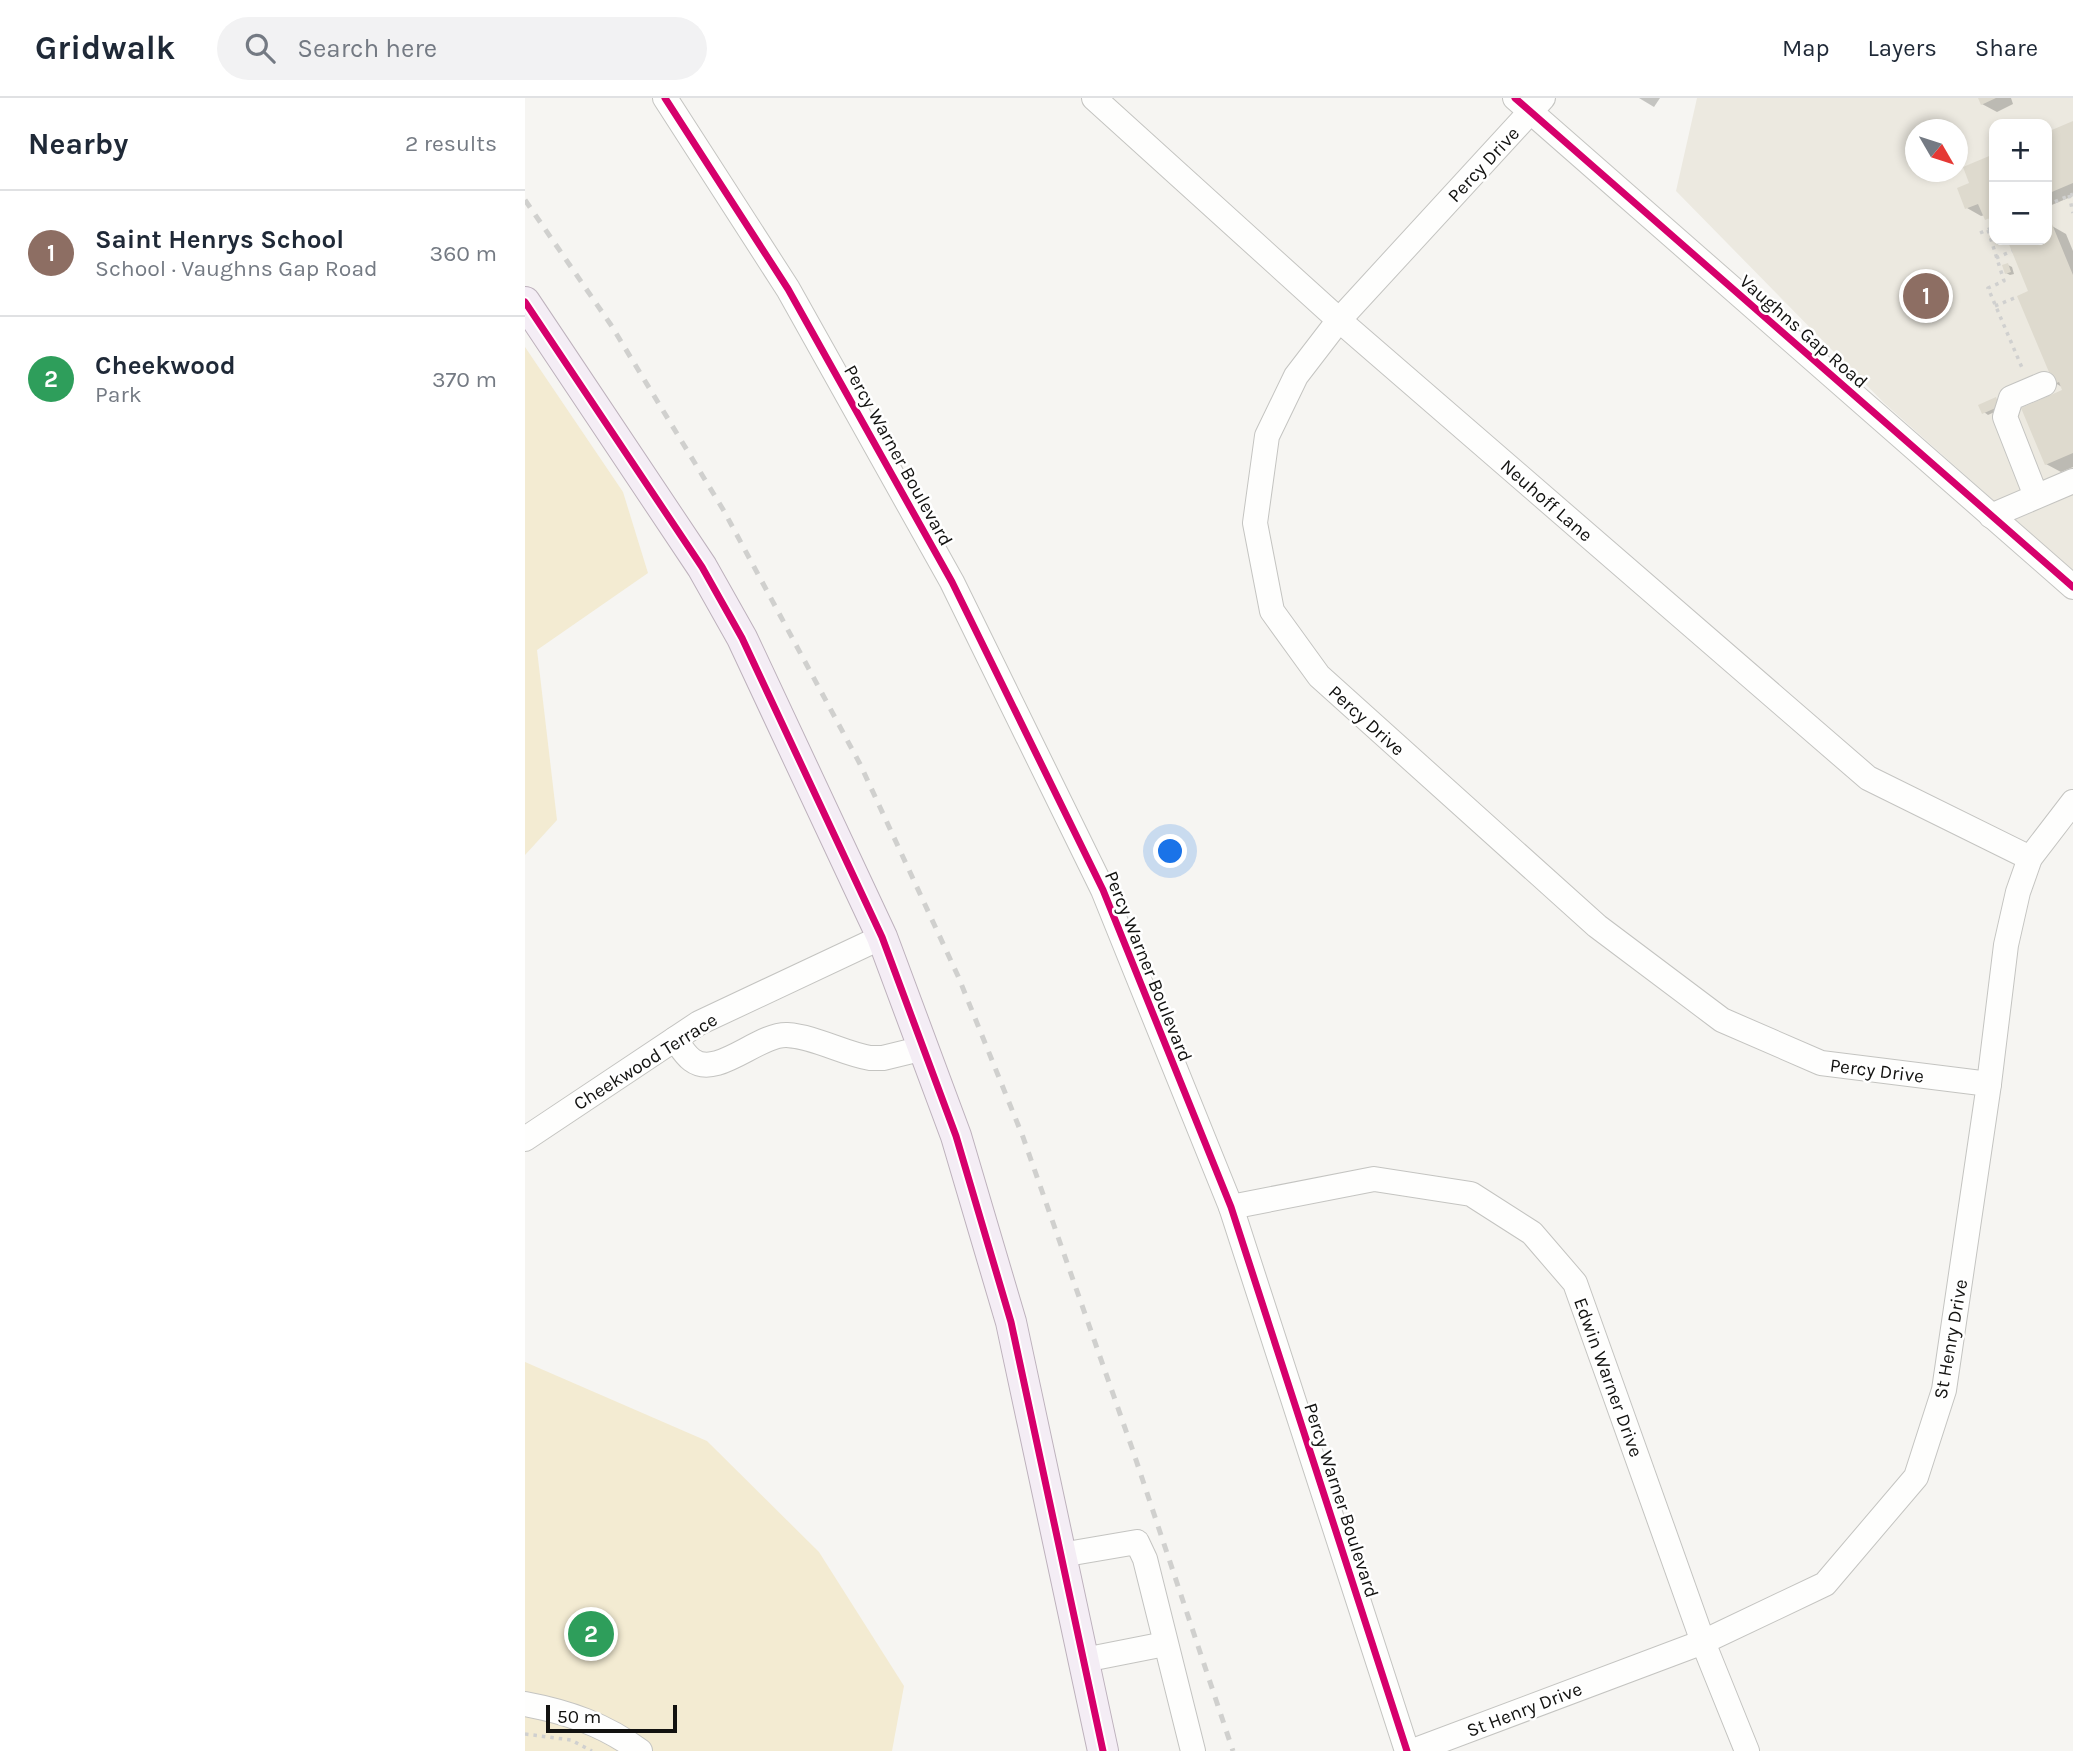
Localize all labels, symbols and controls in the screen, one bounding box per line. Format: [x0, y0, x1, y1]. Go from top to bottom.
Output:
search box [217, 17, 707, 80]
text: Gridwalk [35, 29, 175, 67]
icon: search [241, 29, 279, 67]
text: Search here [297, 33, 437, 64]
text: Map [1782, 34, 1830, 62]
text: Layers [1868, 34, 1937, 62]
text: Share [1975, 34, 2038, 62]
north arrow [1905, 119, 1968, 182]
map controls [1989, 119, 2052, 245]
button: + [1989, 119, 2052, 182]
street label: Percy Drive [1443, 123, 1524, 207]
text: Nearby [28, 126, 128, 162]
text: 2 results [405, 130, 497, 157]
button: − [1989, 182, 2052, 245]
text: Saint Henrys School [95, 224, 344, 255]
text: 1 [47, 240, 55, 267]
text: 360 m [430, 240, 497, 267]
text: School · Vaughns Gap Road [95, 255, 378, 282]
street label: Vaughns Gap Road [1735, 270, 1872, 393]
pin: 1 [1903, 270, 1949, 322]
text: Cheekwood [95, 350, 236, 381]
street label: Percy Warner Boulevard [839, 361, 957, 550]
text: 2 [44, 366, 58, 393]
text: 370 m [432, 366, 497, 393]
text: Park [95, 381, 142, 408]
street label: Neuhoff Lane [1496, 455, 1597, 547]
street label: Percy Drive [1324, 681, 1409, 761]
your location [1153, 834, 1187, 868]
street label: Percy Warner Boulevard [1100, 868, 1196, 1065]
street label: Cheekwood Terrace [570, 1009, 721, 1115]
street label: Percy Drive [1829, 1054, 1925, 1088]
street label: St Henry Drive [1930, 1277, 1972, 1401]
street label: Edwin Warner Drive [1569, 1295, 1647, 1460]
street label: Percy Warner Boulevard [1299, 1400, 1383, 1600]
pin: 2 [568, 1608, 614, 1660]
street label: St Henry Drive [1464, 1678, 1585, 1742]
scale bar [546, 1702, 677, 1734]
text: 50 m [557, 1706, 601, 1728]

